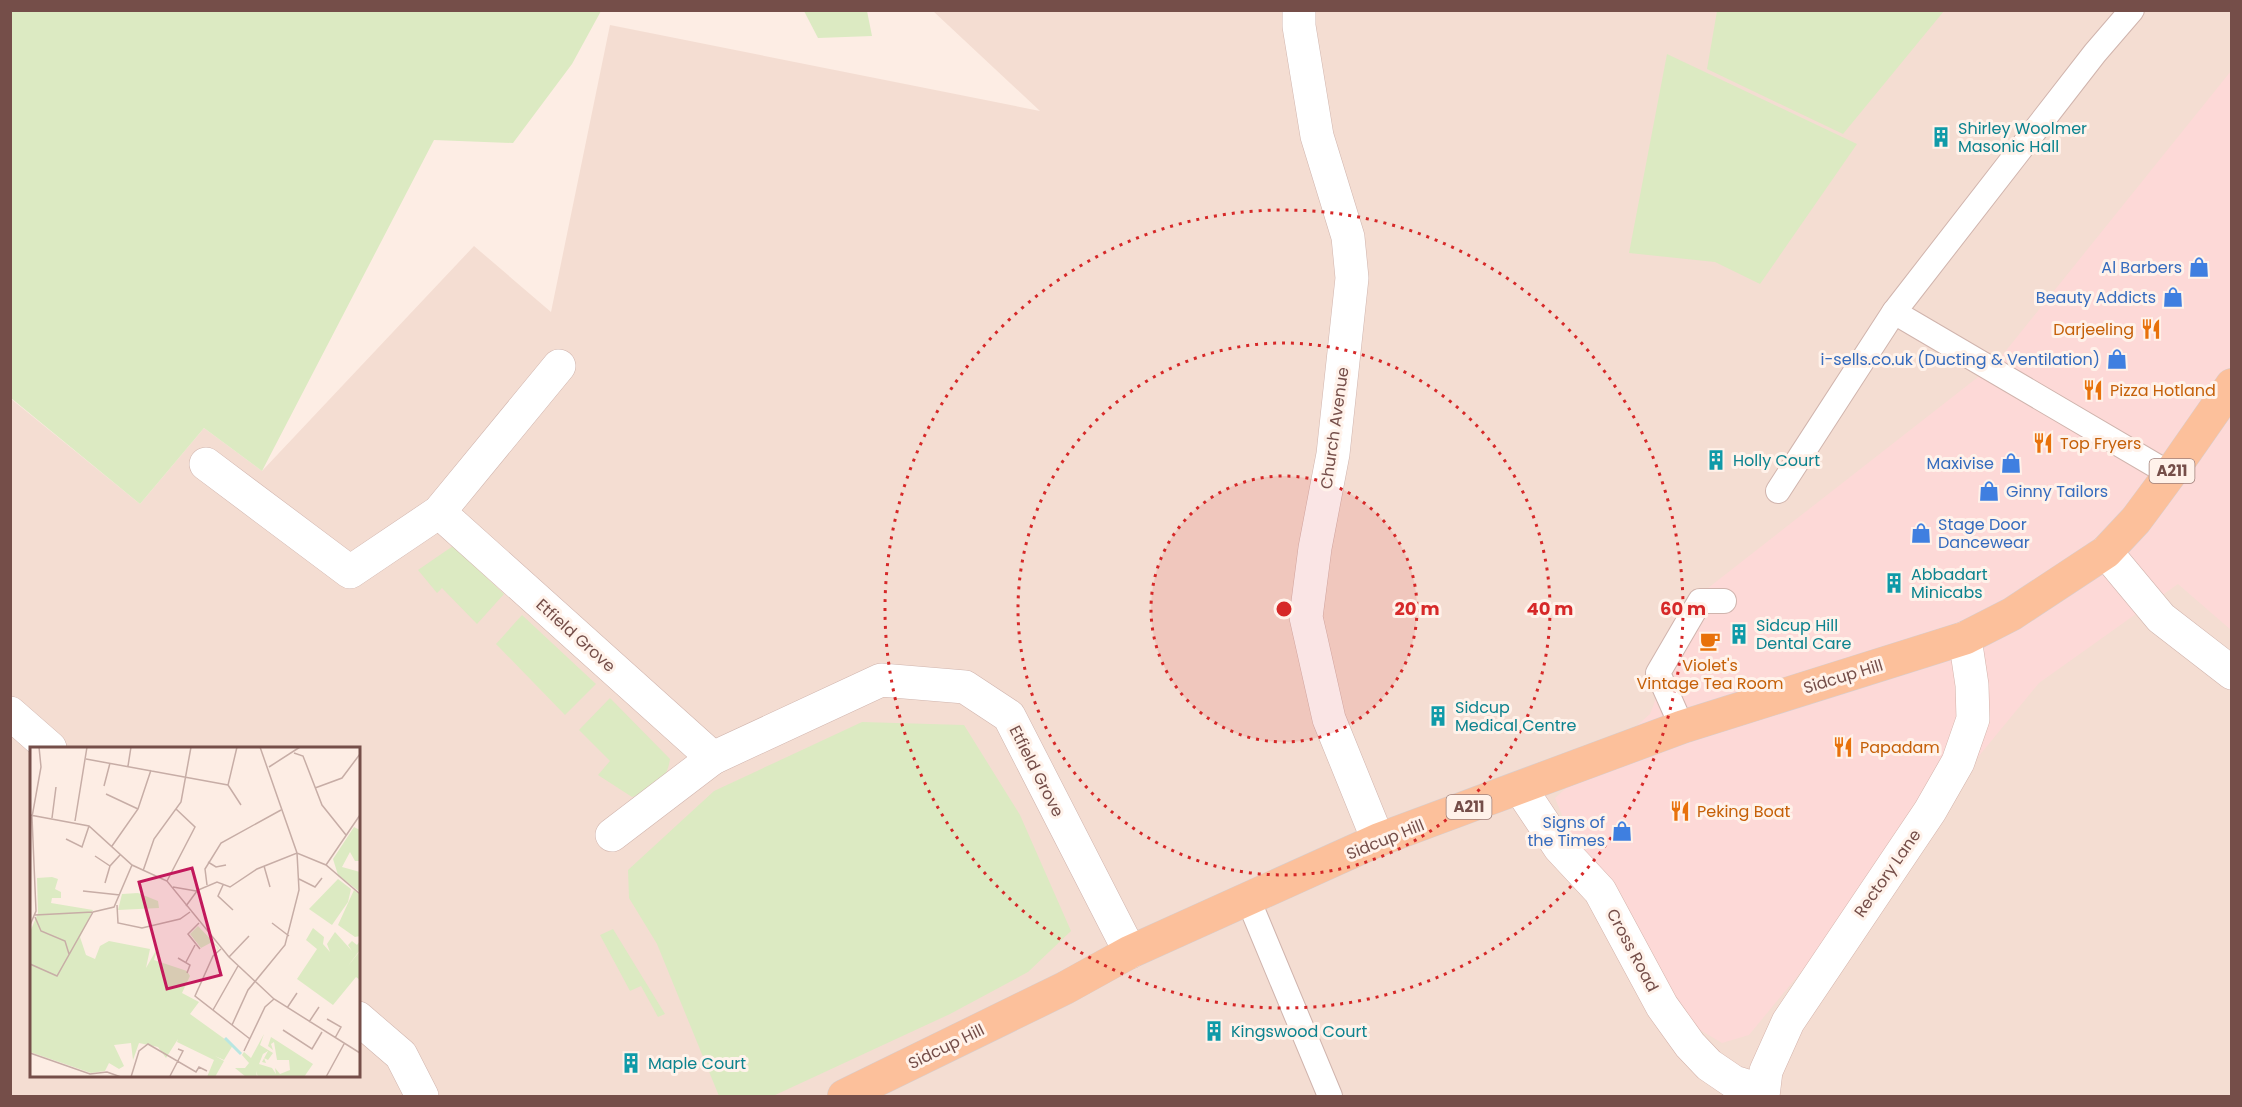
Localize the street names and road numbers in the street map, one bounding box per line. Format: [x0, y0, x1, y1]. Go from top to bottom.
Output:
street label: Church Avenue [1315, 365, 1354, 491]
road number: A211 [2150, 459, 2194, 483]
street label: Etfield Grove [531, 593, 620, 677]
street label: Sidcup Hill [1801, 653, 1886, 699]
street label: Etfield Grove [1004, 722, 1069, 821]
road number: A211 [1446, 795, 1492, 819]
street label: Sidcup Hill [1343, 813, 1428, 865]
street label: Rectory Lane [1849, 825, 1926, 922]
street label: Cross Road [1601, 905, 1664, 996]
street label: Sidcup Hill [904, 1018, 988, 1075]

